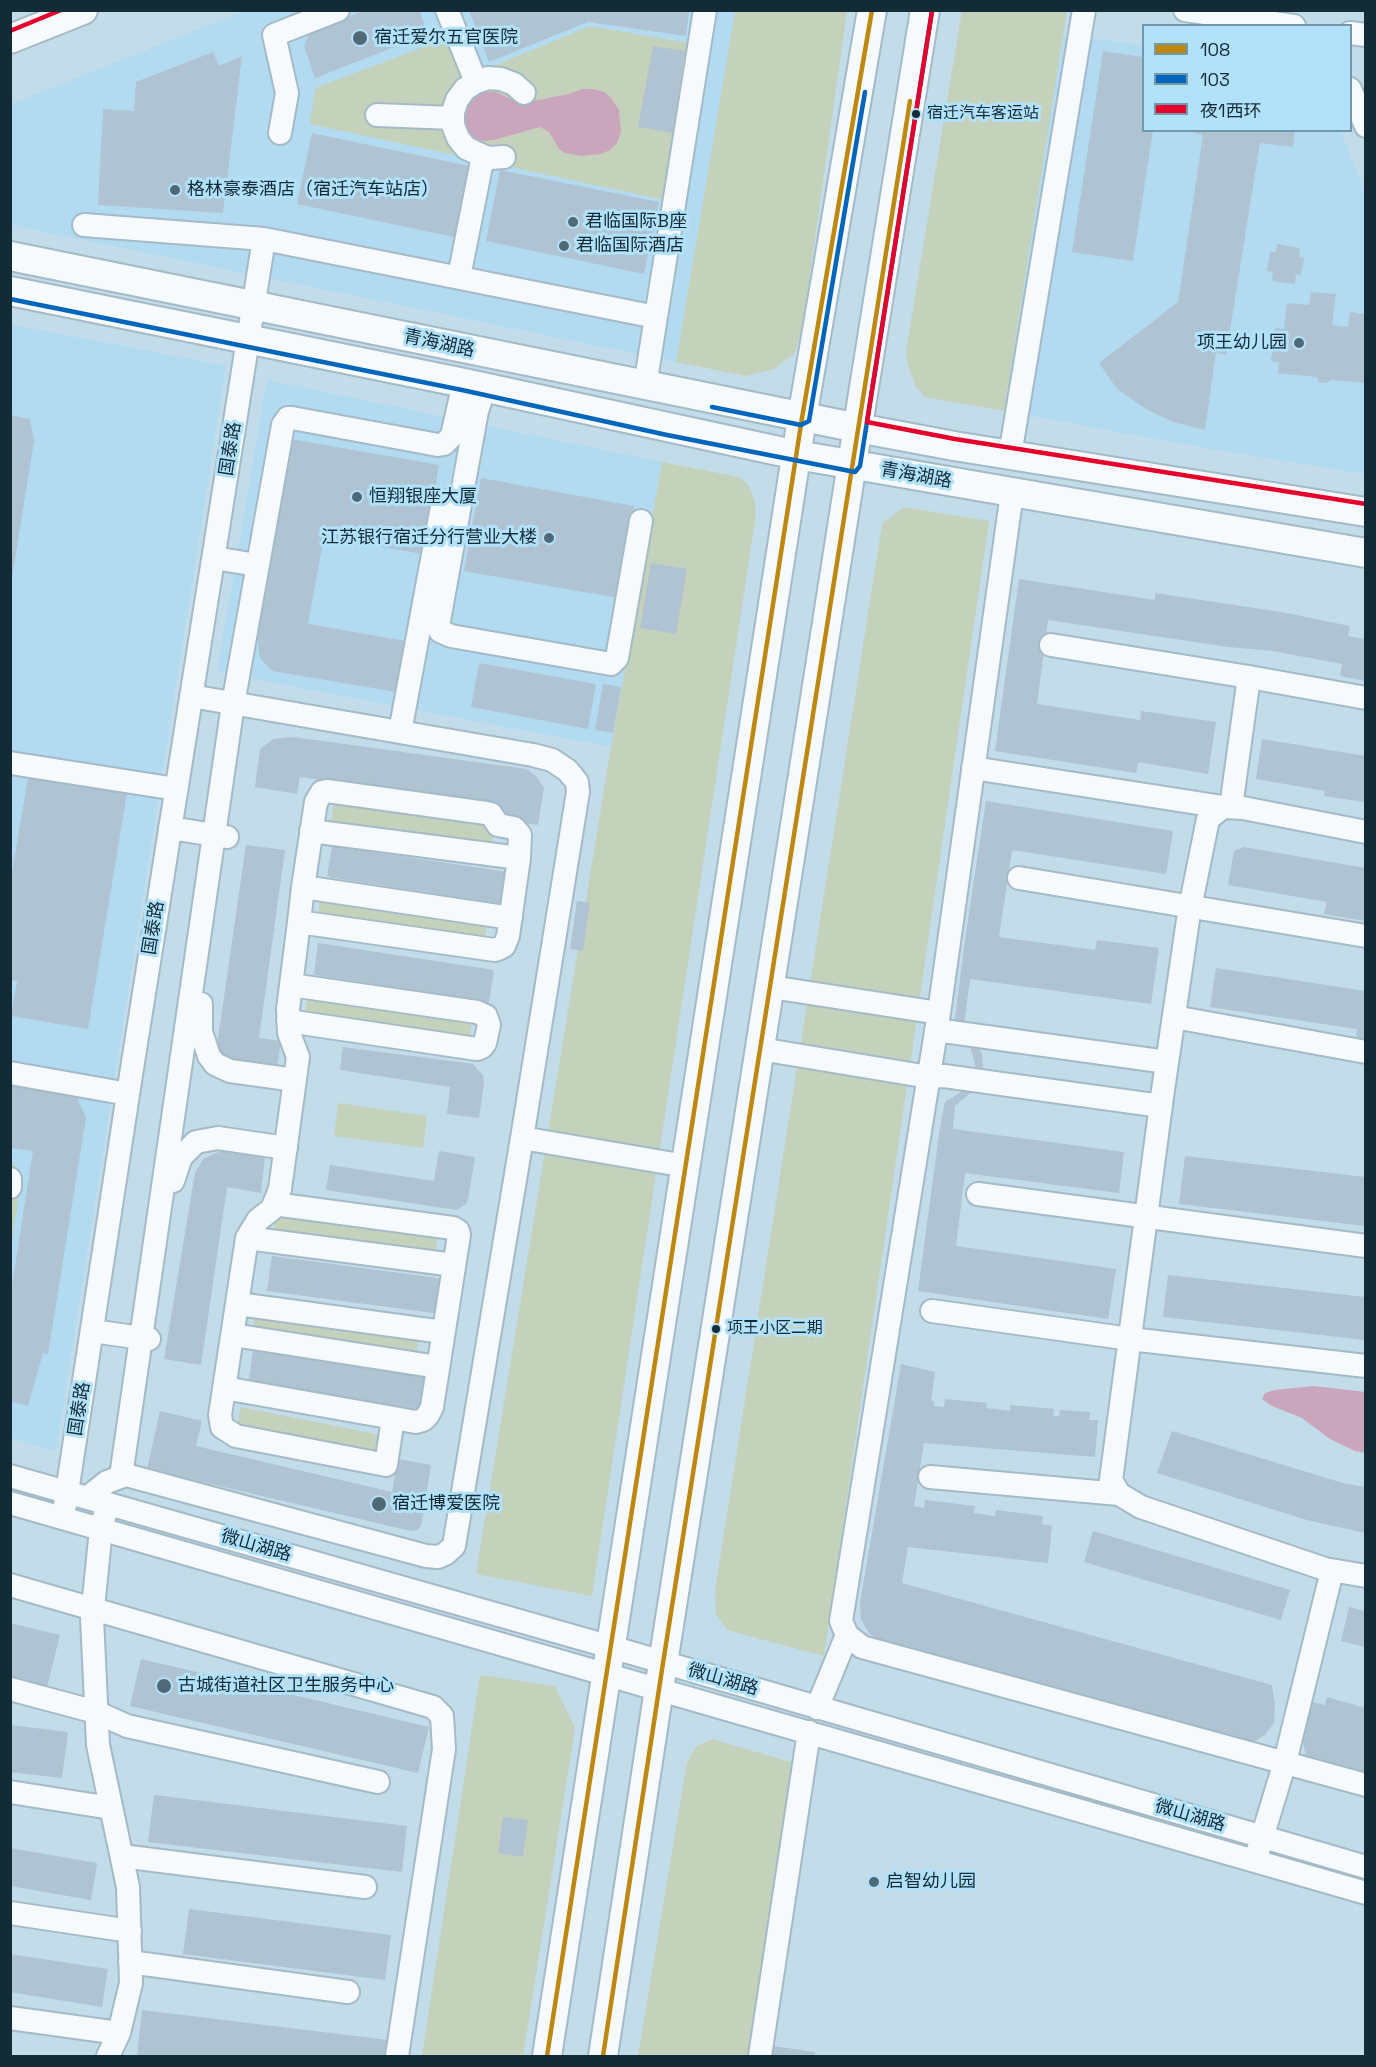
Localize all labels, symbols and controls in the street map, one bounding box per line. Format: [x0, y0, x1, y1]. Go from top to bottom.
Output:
legend [1142, 24, 1352, 132]
place label: 宿迁爱尔五官医院 [374, 27, 518, 49]
marker: 宿迁爱尔五官医院 [351, 29, 369, 47]
text: 108 [1200, 38, 1230, 61]
text: 103 [1200, 68, 1230, 91]
text: 夜1西环 [1200, 99, 1262, 122]
place label: 宿迁汽车客运站 [927, 104, 1039, 124]
marker: 宿迁汽车客运站 [910, 108, 922, 120]
place label: 格林豪泰酒店（宿迁汽车站店） [187, 179, 439, 201]
marker: 格林豪泰酒店（宿迁汽车站店） [168, 183, 182, 197]
place label: 君临国际B座 [585, 211, 687, 233]
marker: 君临国际B座 [566, 215, 580, 229]
place label: 君临国际酒店 [576, 235, 684, 257]
marker: 君临国际酒店 [557, 239, 571, 253]
street label: 青海湖路 [402, 326, 476, 362]
place label: 项王幼儿园 [1197, 332, 1287, 354]
marker: 项王幼儿园 [1292, 336, 1306, 350]
street label: 国泰路 [216, 421, 246, 477]
street label: 青海湖路 [879, 459, 953, 493]
place label: 恒翔银座大厦 [369, 486, 477, 508]
marker: 恒翔银座大厦 [350, 490, 364, 504]
place label: 江苏银行宿迁分行营业大楼 [321, 527, 537, 549]
marker: 江苏银行宿迁分行营业大楼 [542, 531, 556, 545]
street label: 国泰路 [139, 900, 169, 956]
place label: 项王小区二期 [727, 1319, 823, 1339]
marker: 项王小区二期 [710, 1323, 722, 1335]
street label: 国泰路 [65, 1381, 95, 1437]
place label: 宿迁博爱医院 [392, 1493, 500, 1515]
marker: 宿迁博爱医院 [370, 1495, 388, 1513]
street label: 微山湖路 [218, 1526, 294, 1566]
street label: 微山湖路 [685, 1660, 761, 1700]
place label: 古城街道社区卫生服务中心 [178, 1675, 394, 1697]
marker: 古城街道社区卫生服务中心 [155, 1677, 173, 1695]
street label: 微山湖路 [1152, 1796, 1228, 1836]
place label: 启智幼儿园 [886, 1871, 976, 1893]
marker: 启智幼儿园 [867, 1875, 881, 1889]

